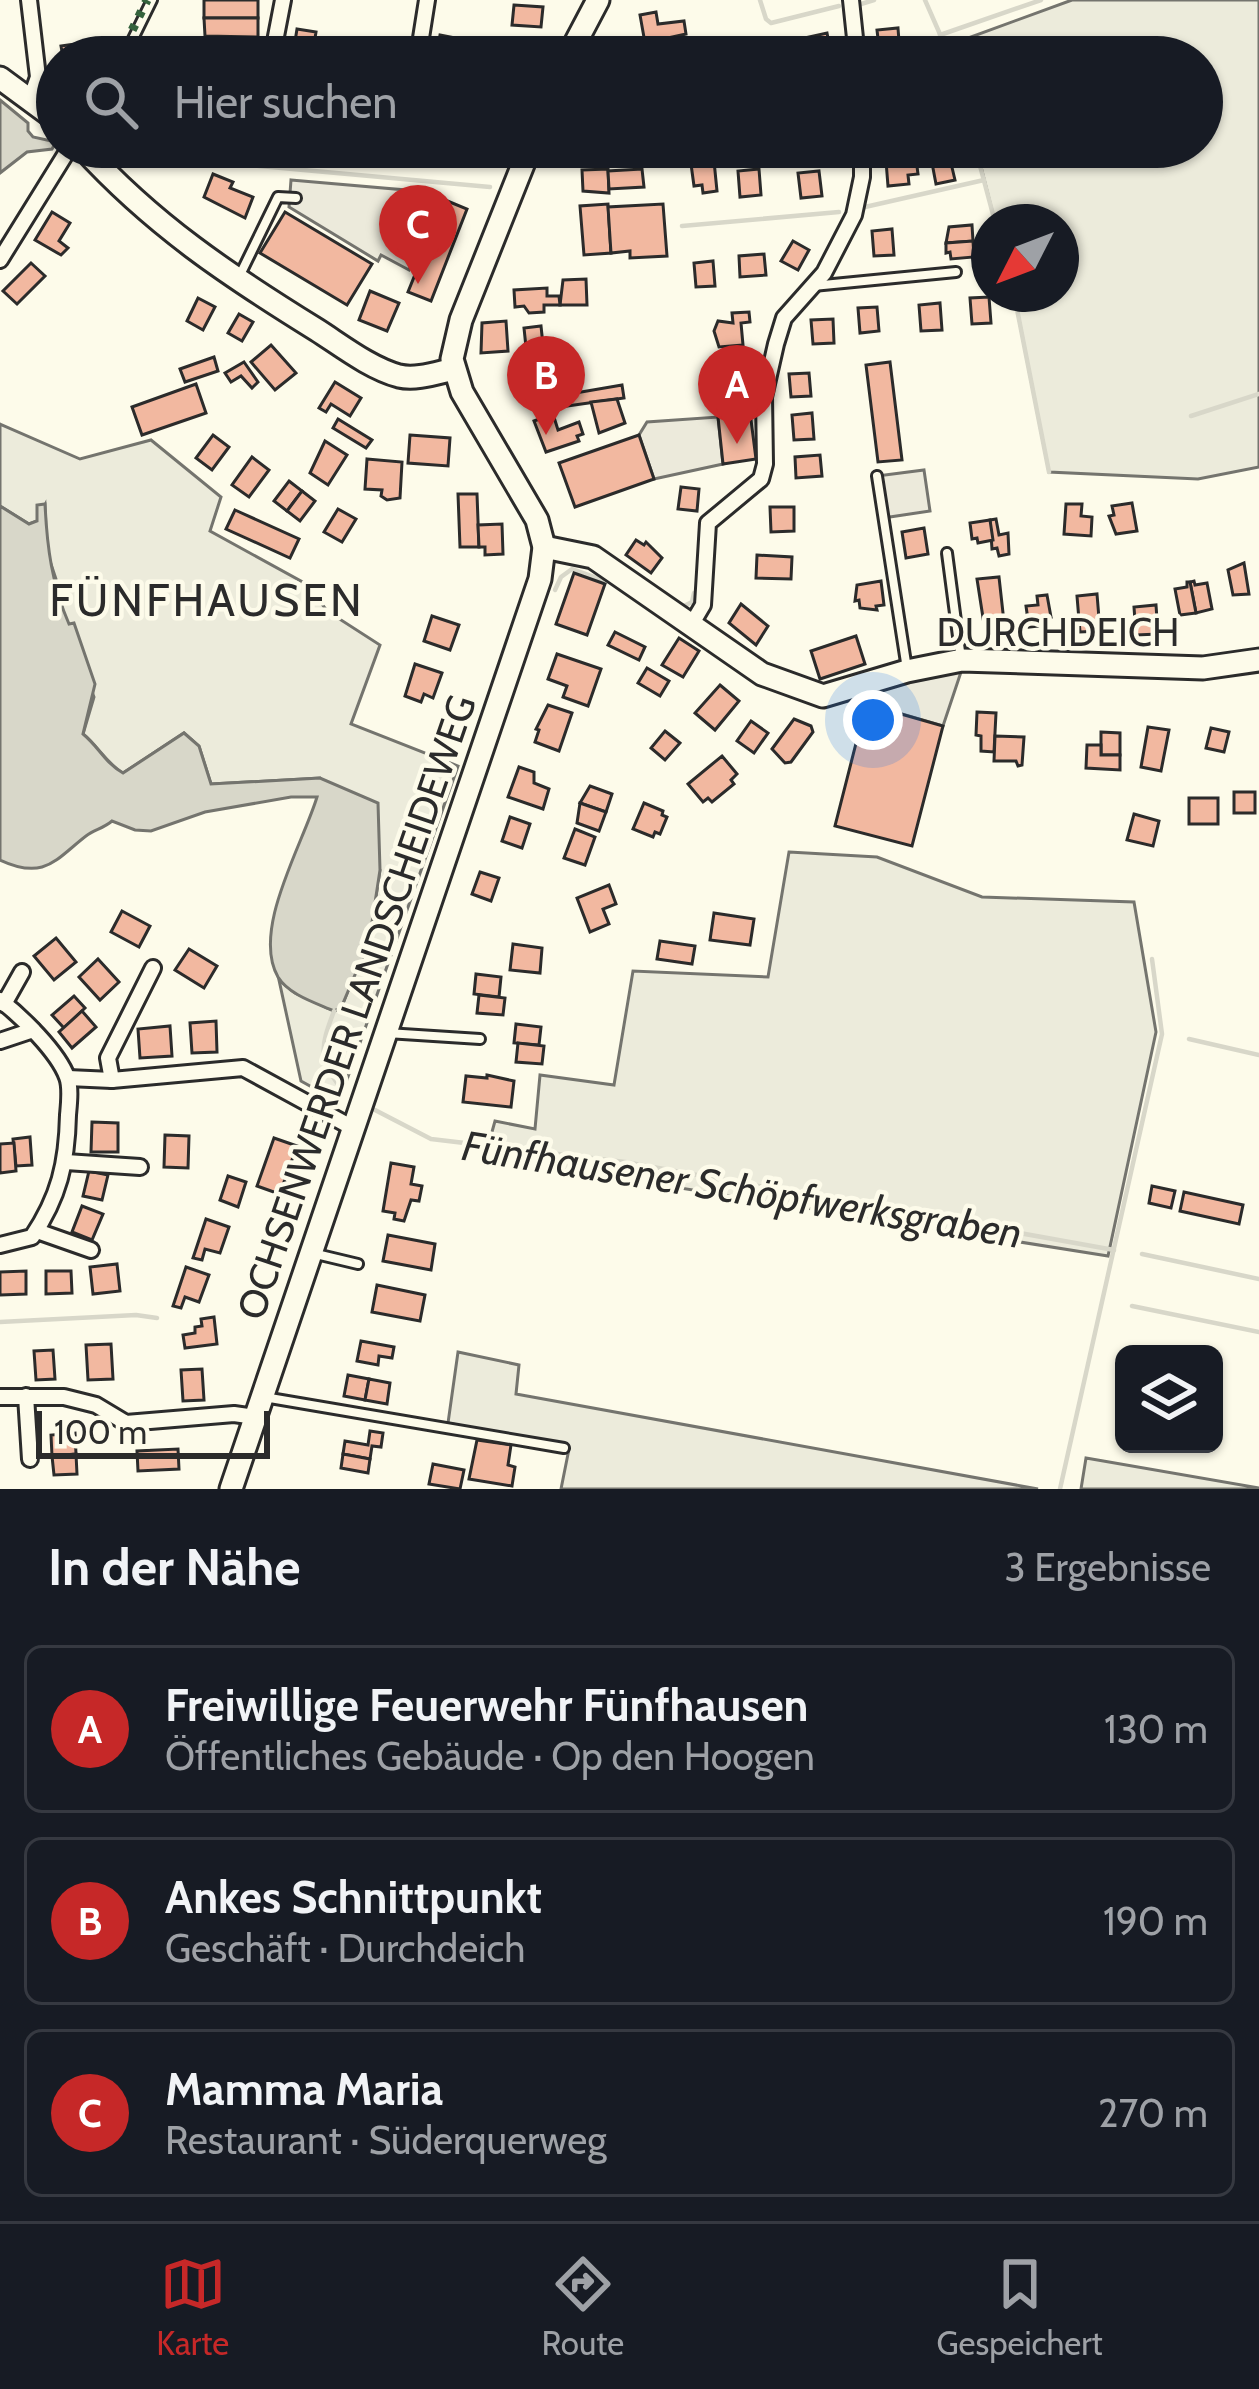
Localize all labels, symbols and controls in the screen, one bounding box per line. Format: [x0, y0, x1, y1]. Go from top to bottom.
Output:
search box [36, 36, 1223, 168]
icon: search [78, 69, 144, 135]
text: Hier suchen [174, 75, 398, 129]
pin: C [379, 185, 457, 284]
north arrow [971, 204, 1079, 312]
pin: B [507, 336, 585, 435]
pin: A [698, 345, 776, 444]
district label: FÜNFHAUSEN [49, 573, 365, 627]
street label: DURCHDEICH [936, 608, 1180, 656]
street label: OCHSENWERDER LANDSCHEIDEWEG [226, 688, 486, 1326]
your location [843, 690, 903, 750]
water label: Fünfhausener Schöpfwerksgraben [458, 1119, 1026, 1259]
map controls [1115, 1345, 1223, 1453]
button: layers [1115, 1345, 1223, 1453]
scale bar [36, 1405, 270, 1458]
text: 100 m [54, 1412, 147, 1452]
text: In der Nähe [48, 1536, 301, 1598]
text: 3 Ergebnisse [1004, 1543, 1211, 1591]
text: Freiwillige Feuerwehr Fünfhausen [165, 1678, 808, 1732]
text: A [78, 1705, 102, 1753]
text: 130 m [1104, 1705, 1208, 1753]
text: Öffentliches Gebäude · Op den Hoogen [165, 1732, 815, 1780]
text: Ankes Schnittpunkt [165, 1870, 542, 1924]
text: B [78, 1897, 102, 1945]
text: 190 m [1103, 1897, 1208, 1945]
text: Geschäft · Durchdeich [165, 1924, 525, 1972]
text: Mamma Maria [165, 2062, 443, 2116]
text: C [78, 2089, 102, 2137]
text: 270 m [1098, 2089, 1208, 2137]
text: Restaurant · Süderquerweg [165, 2116, 607, 2164]
tab: Karte [156, 2251, 229, 2363]
tab: Route [542, 2251, 624, 2363]
tab: Gespeichert [937, 2251, 1103, 2363]

